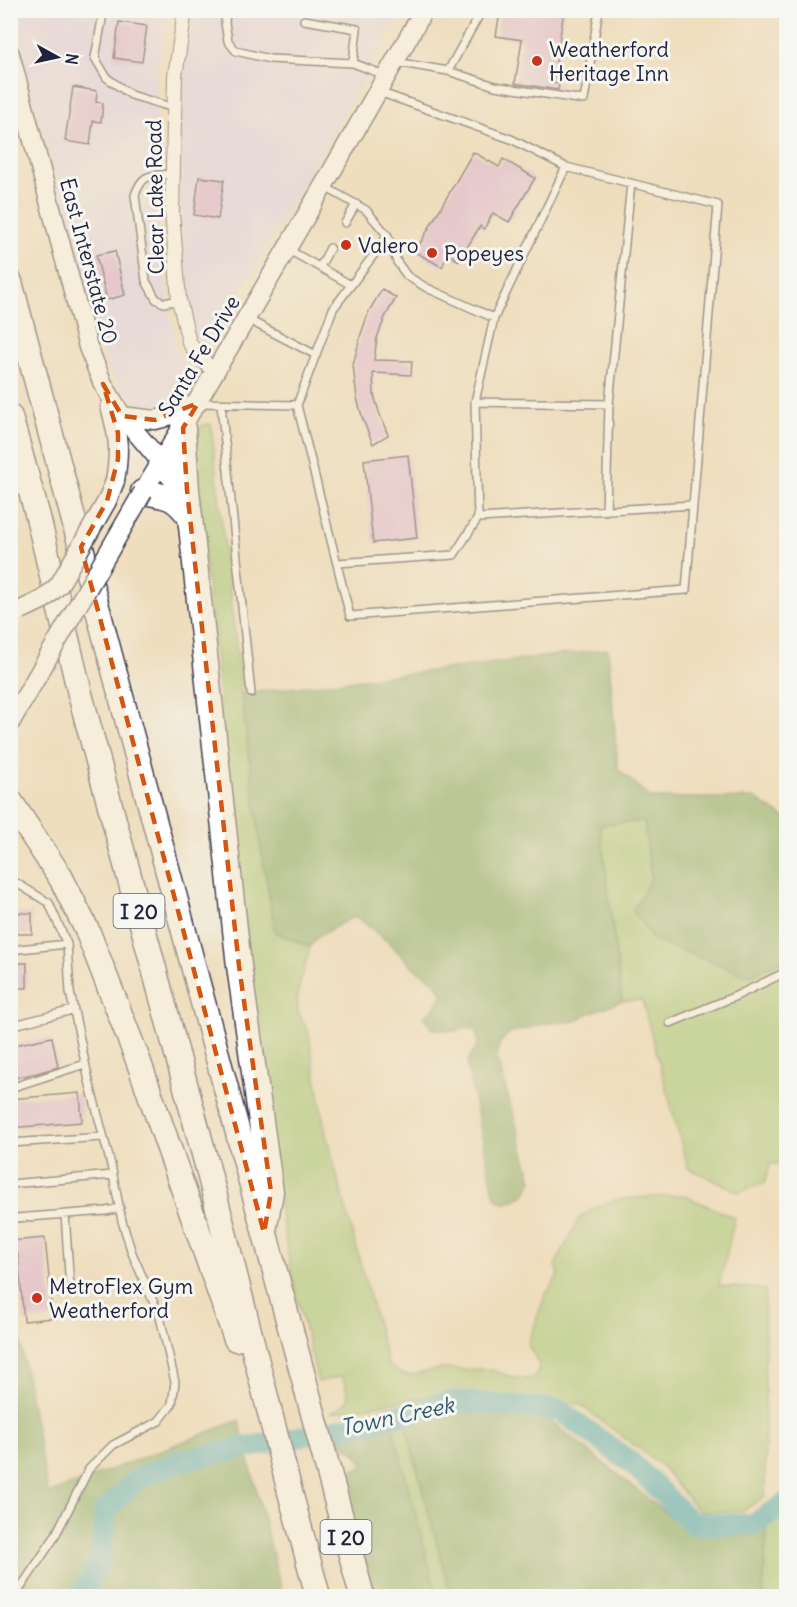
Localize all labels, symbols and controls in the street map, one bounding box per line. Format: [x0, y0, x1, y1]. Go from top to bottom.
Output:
north arrow [27, 27, 87, 87]
place label: Weatherford Heritage Inn [549, 36, 669, 87]
text: N [61, 52, 83, 66]
marker: Weatherford Heritage Inn [530, 54, 544, 68]
street label: Clear Lake Road [140, 119, 170, 275]
street label: East Interstate 20 [54, 175, 124, 347]
place label: Valero [358, 232, 418, 259]
marker: Valero [339, 238, 353, 252]
place label: Popeyes [444, 240, 524, 267]
marker: Popeyes [425, 246, 439, 260]
street label: Santa Fe Drive [152, 291, 246, 421]
road number: I 20 [114, 894, 164, 928]
place label: MetroFlex Gym Weatherford [49, 1273, 193, 1324]
marker: MetroFlex Gym Weatherford [30, 1291, 44, 1305]
water label: Town Creek [338, 1390, 458, 1442]
road number: I 20 [320, 1520, 372, 1554]

